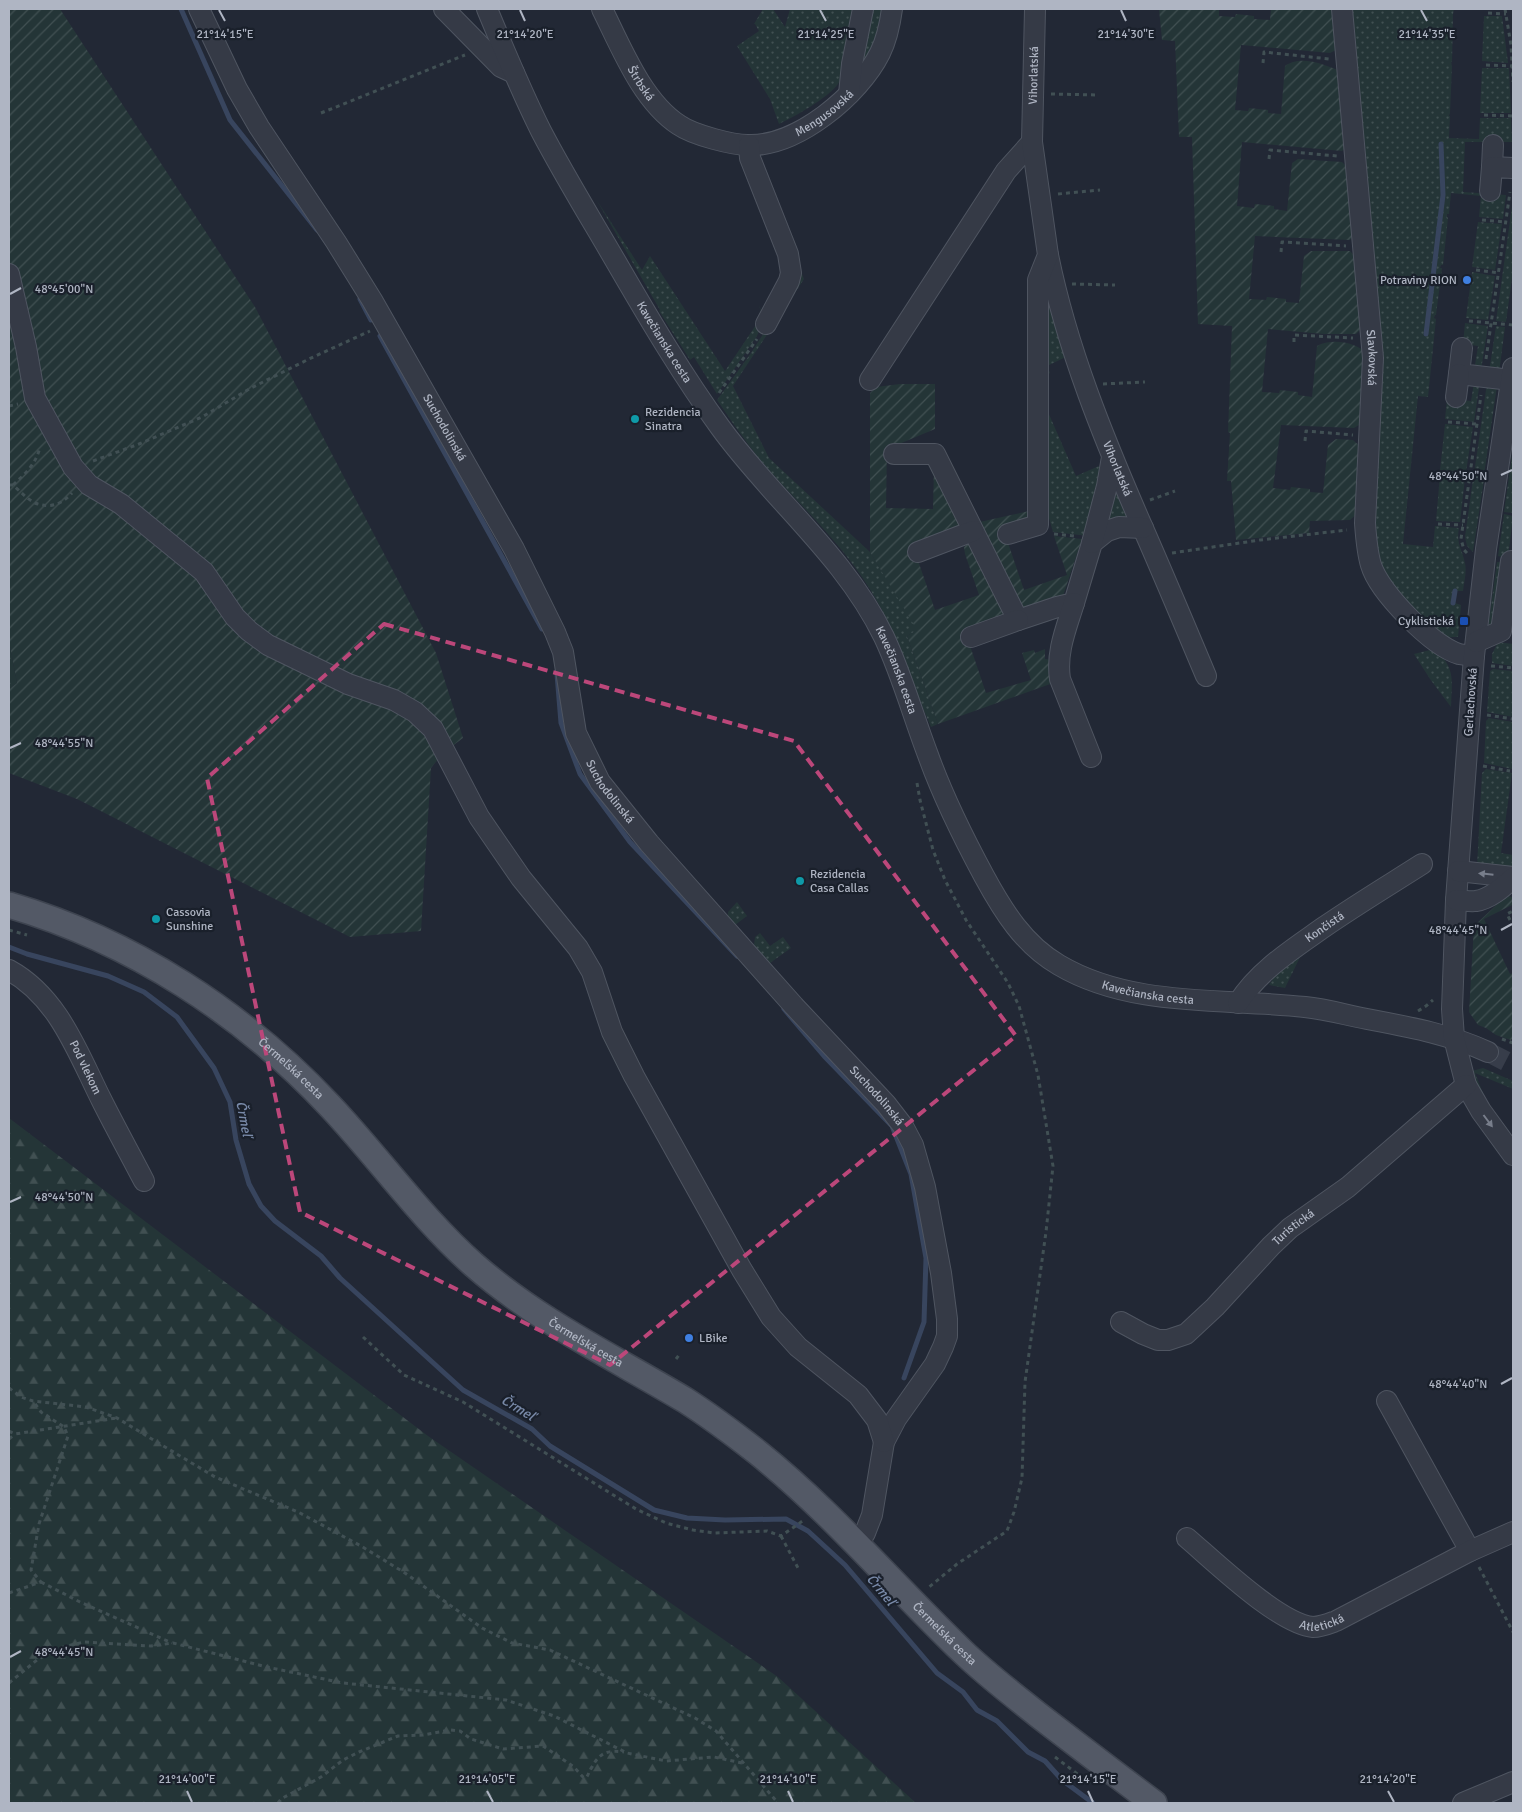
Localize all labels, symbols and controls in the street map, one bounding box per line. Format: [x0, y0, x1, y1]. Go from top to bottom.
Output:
text: 21°14'15"E [196, 27, 254, 42]
text: 21°14'20"E [496, 27, 554, 42]
text: 21°14'25"E [797, 27, 855, 42]
text: 21°14'30"E [1097, 27, 1155, 42]
text: 21°14'35"E [1398, 27, 1456, 42]
street label: Vihorlatská [1025, 46, 1042, 105]
street label: Štrbská [624, 63, 658, 104]
street label: Mengusovská [792, 86, 857, 140]
place label: Potraviny RION [1380, 273, 1457, 288]
marker: Potraviny RION [1461, 274, 1473, 286]
text: 48°45'00"N [35, 282, 93, 297]
street label: Kavečianska cesta [633, 299, 695, 386]
street label: Slavkovská [1363, 329, 1381, 386]
street label: Suchodolinská [420, 391, 470, 464]
place label: Rezidencia Sinatra [645, 405, 701, 434]
marker: Rezidencia Sinatra [629, 413, 641, 425]
street label: Vihorlatská [1099, 439, 1136, 499]
text: 48°44'50"N [1429, 469, 1487, 484]
place label: Cyklistická [1398, 614, 1454, 629]
marker: Cyklistická [1458, 615, 1470, 627]
street label: Kavečianska cesta [872, 623, 920, 716]
street label: Gerlachovská [1461, 667, 1481, 737]
text: 48°44'55"N [35, 736, 93, 751]
street label: Suchodolinská [583, 757, 638, 826]
place label: Rezidencia Casa Callas [810, 867, 869, 896]
one-way arrow [1477, 870, 1493, 878]
marker: Rezidencia Casa Callas [794, 875, 806, 887]
place label: Cassovia Sunshine [166, 905, 213, 934]
street label: Končistá [1302, 908, 1347, 946]
marker: Cassovia Sunshine [150, 913, 162, 925]
text: 48°44'45"N [1429, 923, 1487, 938]
street label: Kavečianska cesta [1100, 977, 1194, 1007]
street label: Čermeľská cesta [255, 1034, 327, 1102]
street label: Pod vlekom [66, 1038, 105, 1097]
street label: Suchodolinská [846, 1063, 907, 1129]
water label: Črmeľ [232, 1100, 256, 1142]
one-way arrow [1483, 1114, 1493, 1128]
text: 48°44'50"N [35, 1190, 93, 1205]
street label: Turistická [1269, 1206, 1317, 1248]
street label: Čermeľská cesta [546, 1315, 626, 1370]
place label: LBike [699, 1331, 727, 1346]
marker: LBike [683, 1332, 695, 1344]
text: 48°44'40"N [1429, 1377, 1487, 1392]
water label: Črmeľ [498, 1391, 541, 1426]
water label: Črmeľ [863, 1571, 901, 1612]
street label: Čermeľská cesta [910, 1599, 980, 1668]
street label: Atletická [1297, 1610, 1347, 1635]
text: 48°44'45"N [35, 1645, 93, 1660]
text: 21°14'00"E [158, 1772, 216, 1787]
text: 21°14'05"E [458, 1772, 516, 1787]
text: 21°14'10"E [759, 1772, 817, 1787]
text: 21°14'15"E [1059, 1772, 1117, 1787]
text: 21°14'20"E [1359, 1772, 1417, 1787]

